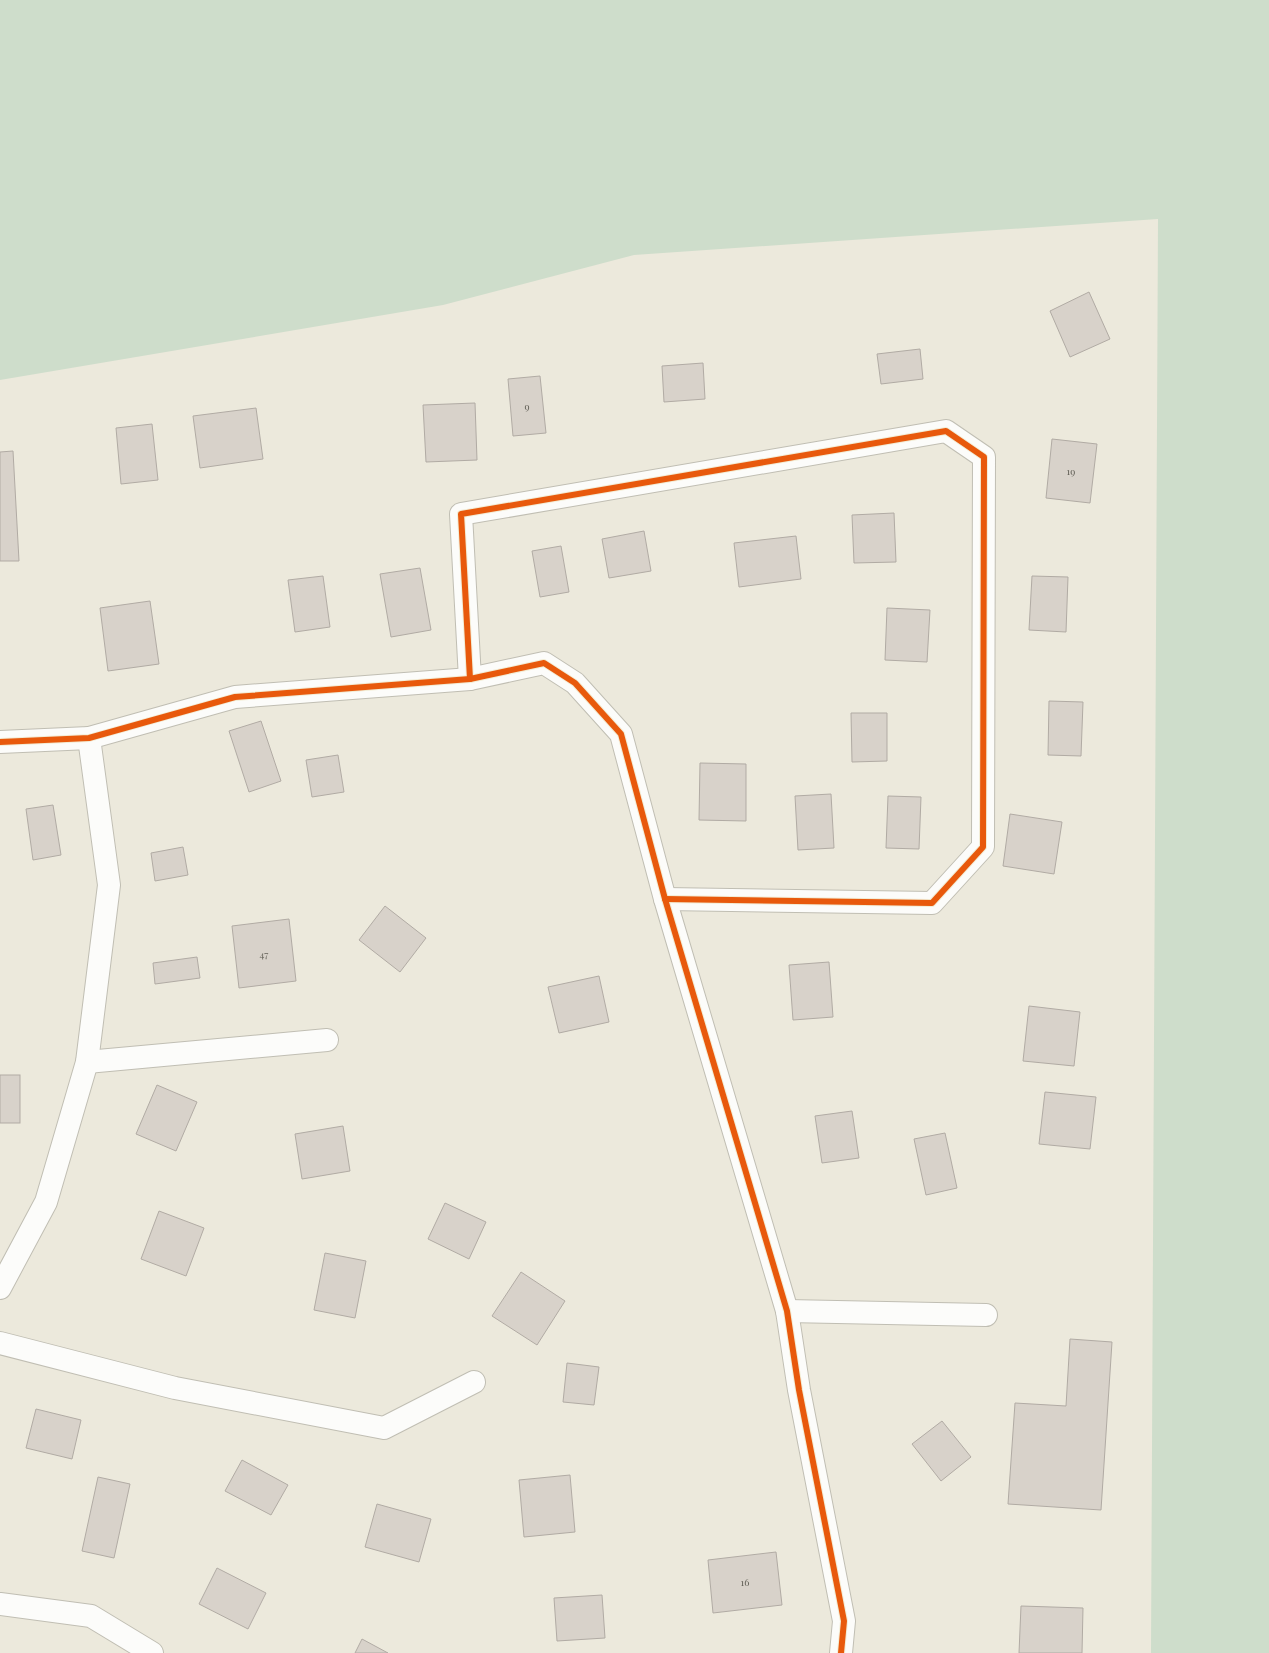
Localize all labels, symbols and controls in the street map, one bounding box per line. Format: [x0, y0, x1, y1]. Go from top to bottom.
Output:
house number: 9 [524, 399, 530, 413]
house number: 19 [1067, 464, 1075, 478]
house number: 47 [260, 947, 268, 961]
house number: 16 [741, 1575, 749, 1589]

